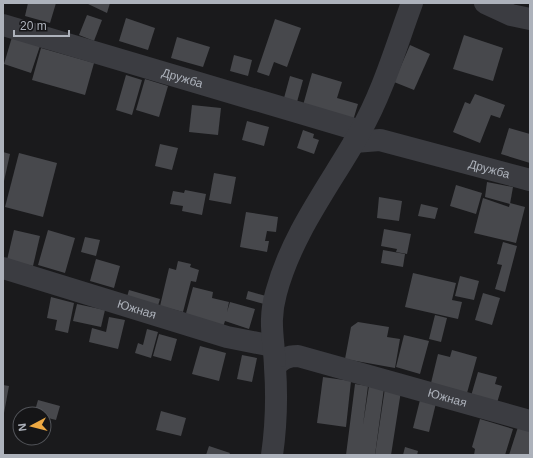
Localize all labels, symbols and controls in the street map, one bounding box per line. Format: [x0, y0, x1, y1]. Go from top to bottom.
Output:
scale bar [14, 12, 69, 38]
text: 20 m [20, 19, 47, 33]
street label: Дружба [160, 65, 205, 91]
street label: Дружба [467, 157, 512, 181]
street label: Южная [116, 297, 158, 322]
street label: Южная [426, 386, 469, 410]
north arrow [12, 406, 52, 446]
text: N [16, 422, 29, 432]

